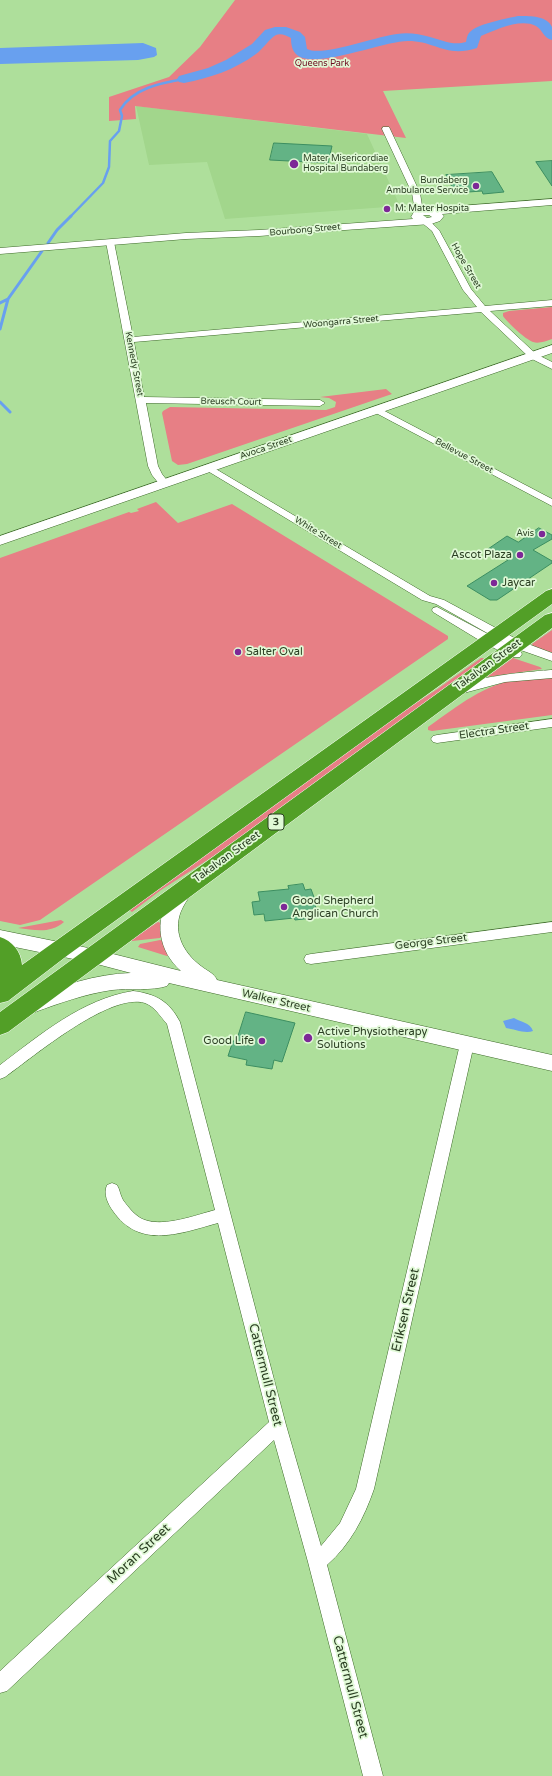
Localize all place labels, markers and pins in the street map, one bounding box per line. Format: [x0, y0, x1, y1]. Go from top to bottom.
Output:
place label: Mater Misericordiae Hospital Bundaberg [303, 154, 388, 175]
marker: Mater Misericordiae Hospital Bundaberg [288, 158, 300, 170]
place label: Bundaberg Ambulance Service [386, 176, 468, 197]
marker: Bundaberg Ambulance Service [471, 181, 481, 191]
marker: M: Mater Hospita [382, 204, 392, 214]
place label: M: Mater Hospita [395, 204, 469, 214]
place label: Avis [516, 529, 534, 539]
marker: Avis [537, 529, 547, 539]
place label: Ascot Plaza [451, 548, 512, 562]
marker: Ascot Plaza [515, 550, 525, 560]
place label: Jaycar [502, 576, 535, 590]
marker: Jaycar [489, 578, 499, 588]
place label: Salter Oval [246, 645, 303, 659]
marker: Salter Oval [233, 647, 243, 657]
place label: Good Shepherd Anglican Church [292, 894, 378, 920]
marker: Good Shepherd Anglican Church [279, 902, 289, 912]
place label: Active Physiotherapy Solutions [317, 1025, 428, 1051]
marker: Active Physiotherapy Solutions [302, 1032, 314, 1044]
place label: Good Life [203, 1034, 254, 1048]
marker: Good Life [257, 1036, 267, 1046]

